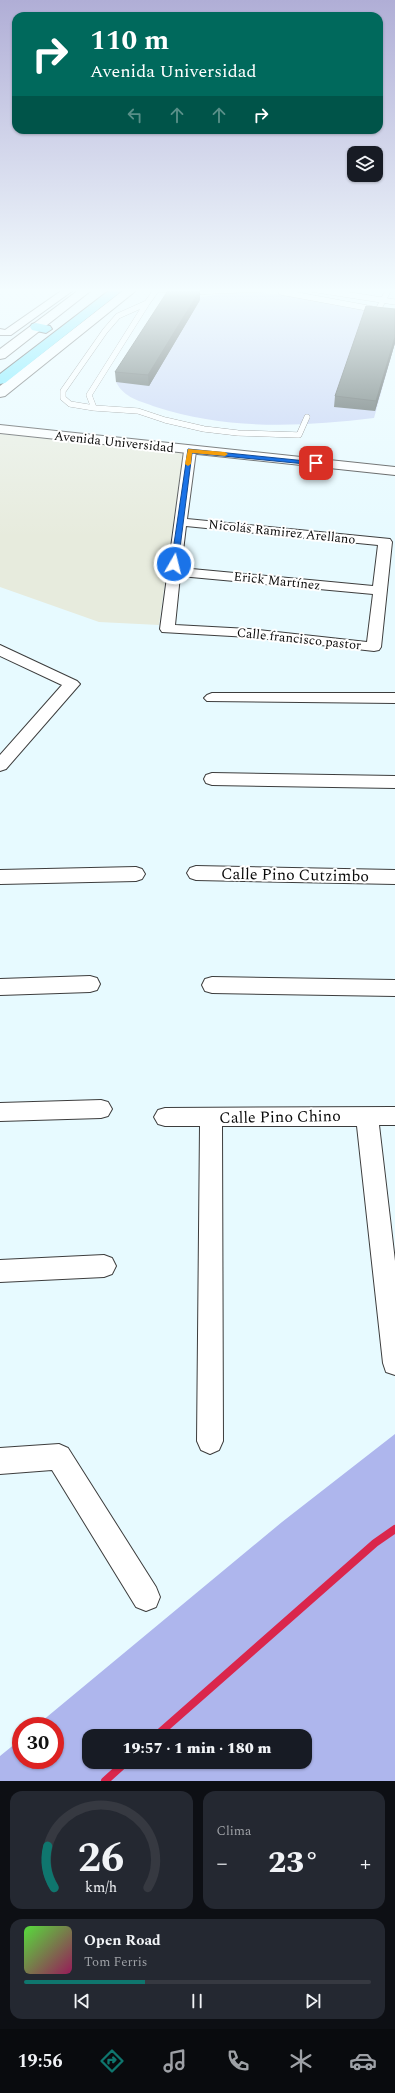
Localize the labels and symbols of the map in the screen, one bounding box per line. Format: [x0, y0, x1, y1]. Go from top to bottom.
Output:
street label: Avenida Universidad [53, 426, 175, 458]
pin [299, 446, 333, 480]
street label: Nicolás Ramirez Arellano [207, 514, 357, 550]
position arrow [153, 543, 195, 585]
street label: Erick Martínez [233, 566, 321, 596]
street label: Calle francisco pastor [236, 623, 362, 655]
street label: Calle Pino Cutzimbo [221, 862, 369, 888]
street label: Calle Pino Chino [219, 1104, 341, 1130]
speed limit sign: 30 [12, 1717, 64, 1769]

